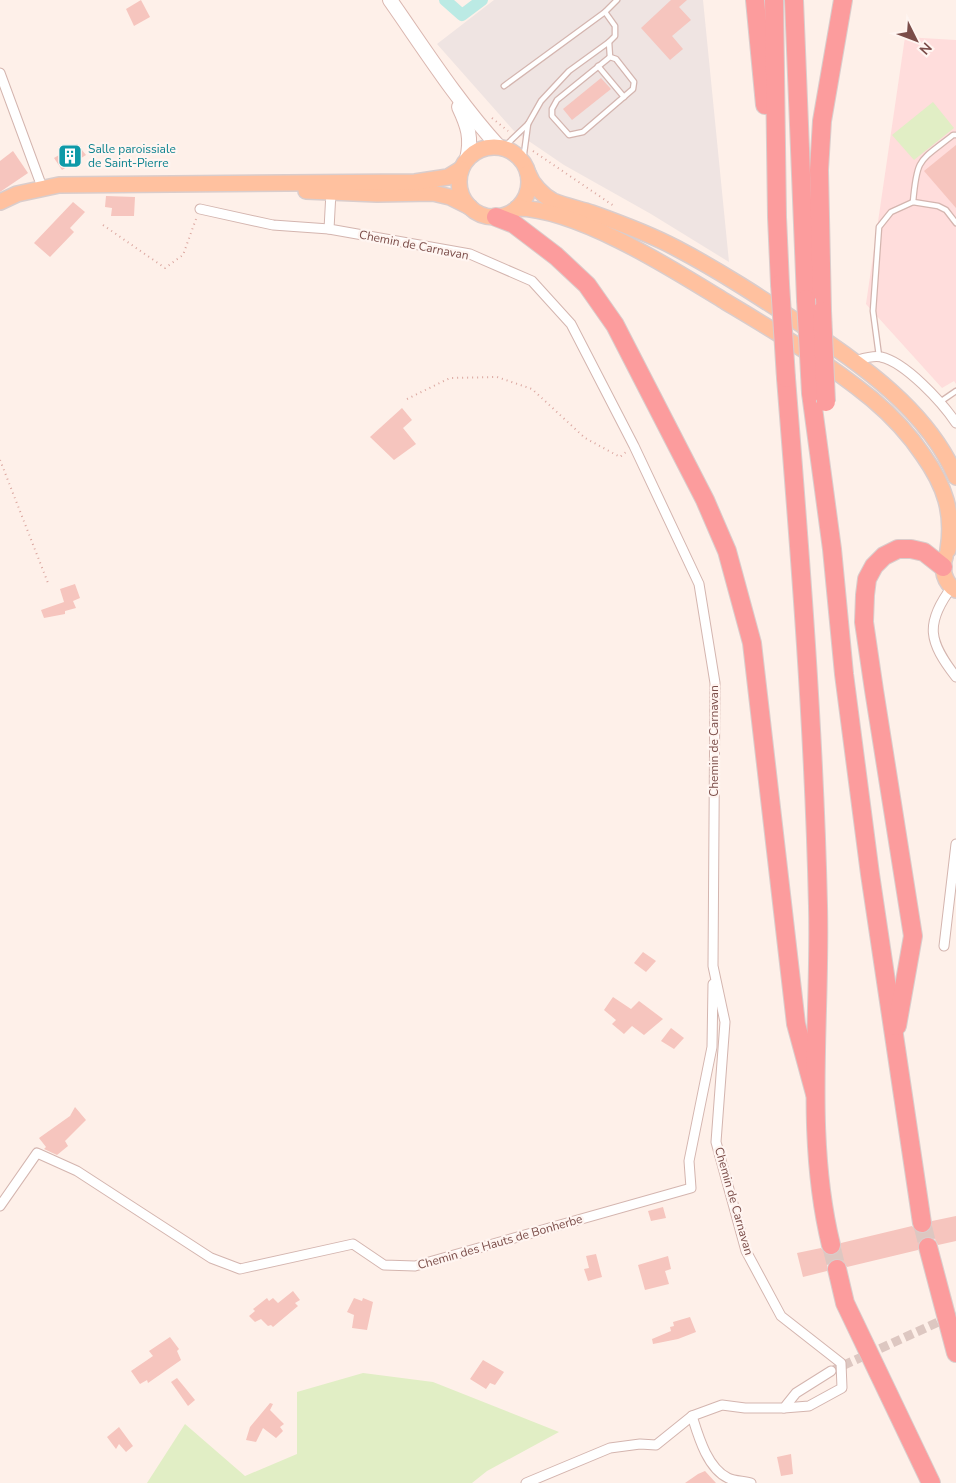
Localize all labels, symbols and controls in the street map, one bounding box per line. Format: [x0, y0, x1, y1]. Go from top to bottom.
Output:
north arrow [891, 15, 941, 65]
text: N [915, 38, 936, 59]
place label: Salle paroissiale de Saint-Pierre [88, 141, 176, 171]
building icon: Salle paroissiale de Saint-Pierre [57, 143, 83, 169]
street label: Chemin de Carnavan [358, 227, 470, 263]
street label: Chemin de Carnavan [706, 685, 722, 797]
street label: Chemin de Carnavan [711, 1145, 757, 1257]
street label: Chemin des Hauts de Bonherbe [416, 1211, 584, 1273]

